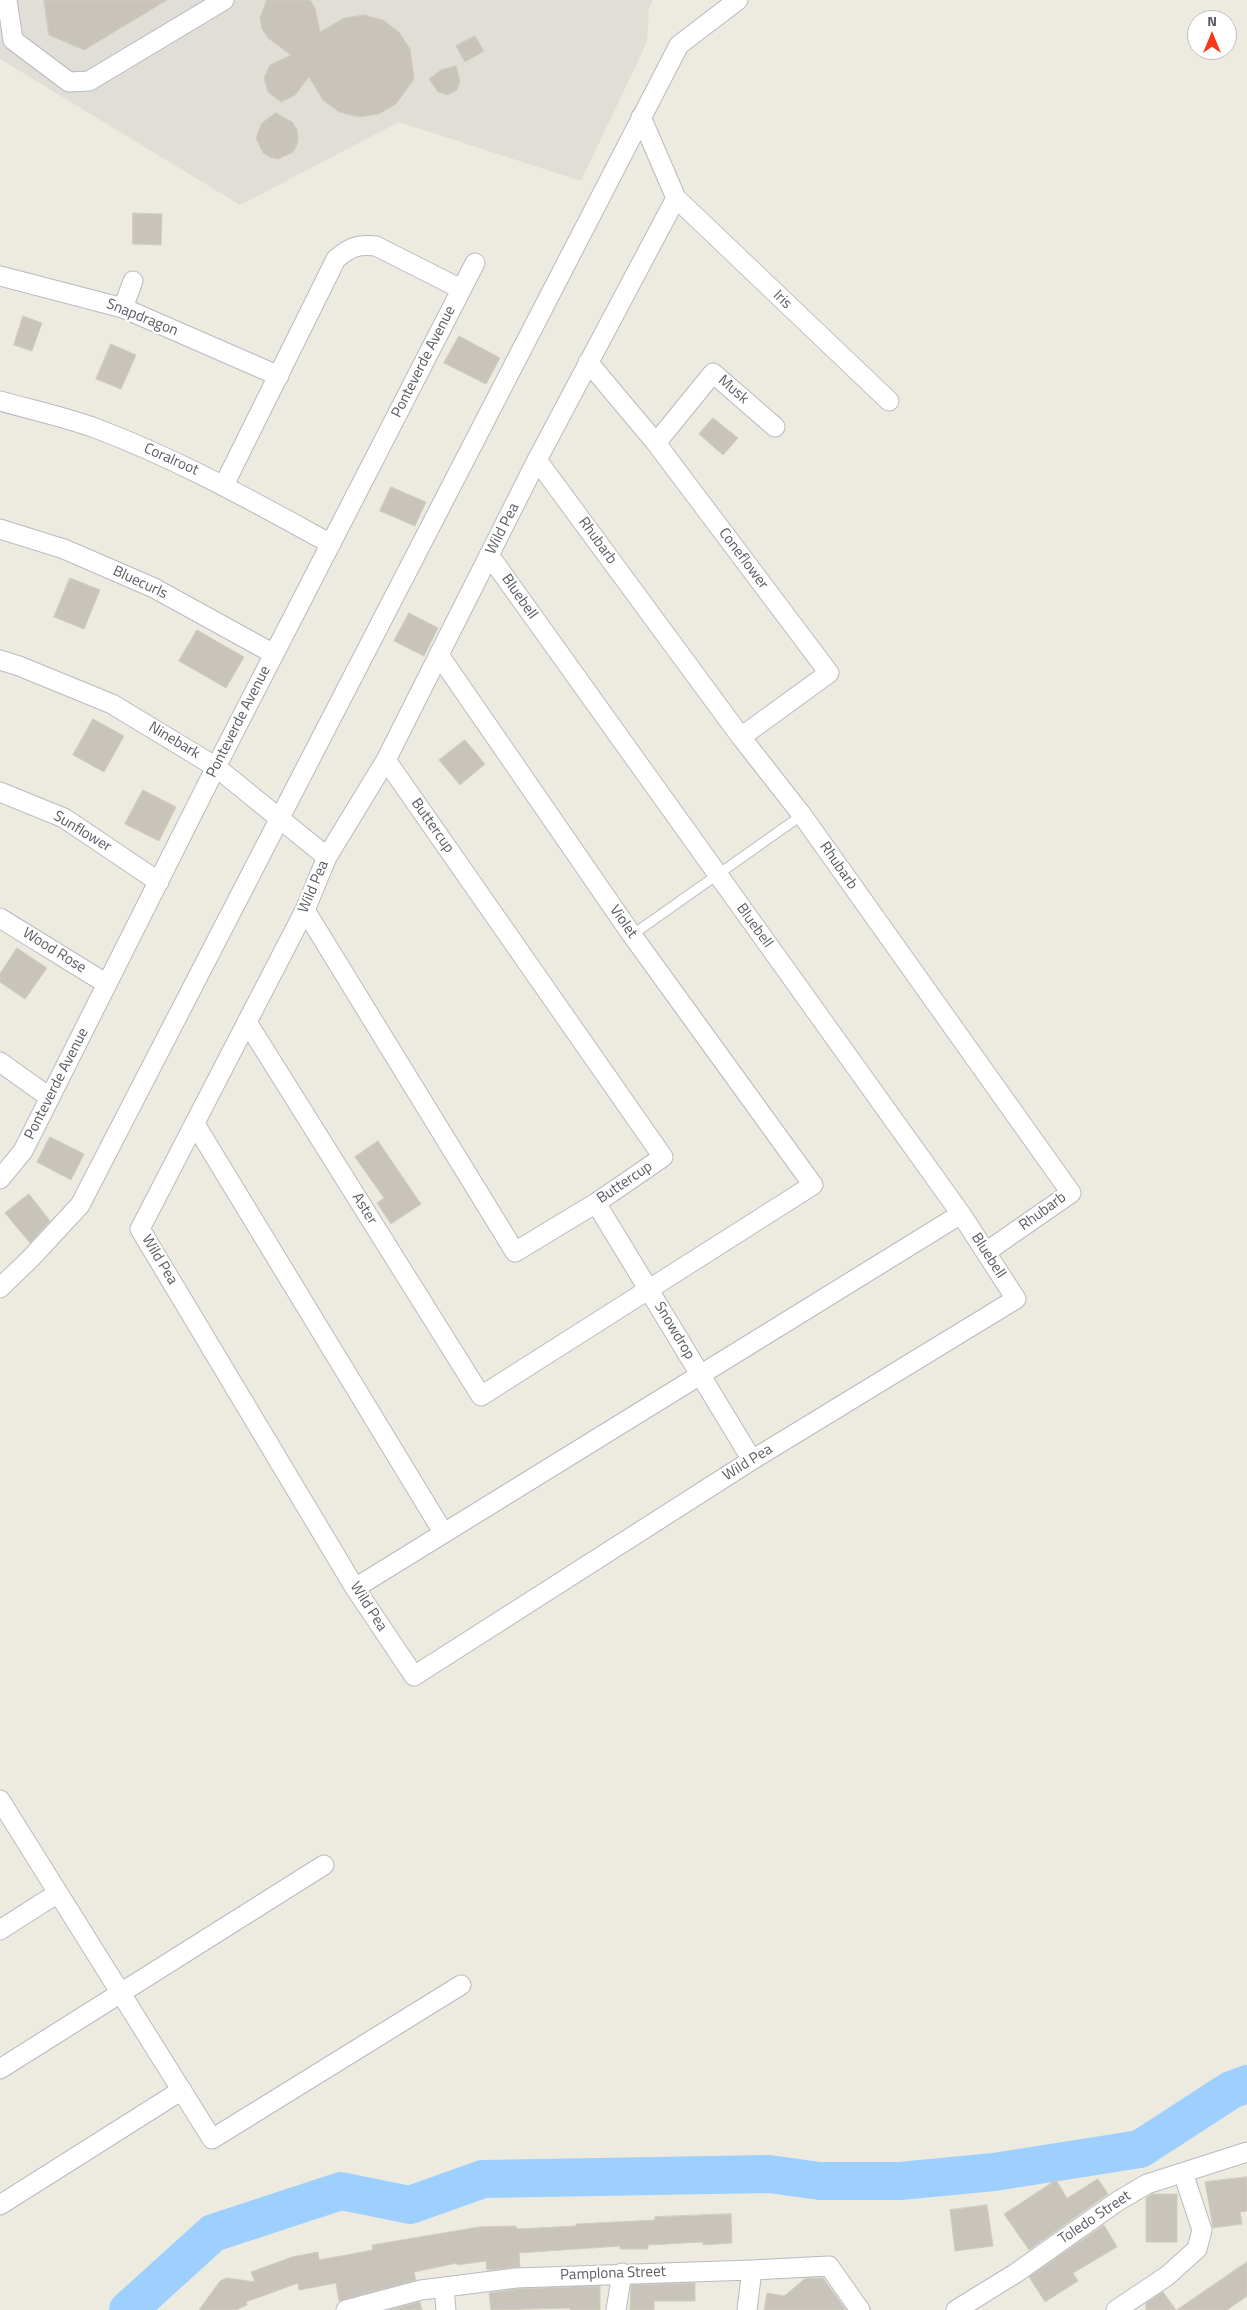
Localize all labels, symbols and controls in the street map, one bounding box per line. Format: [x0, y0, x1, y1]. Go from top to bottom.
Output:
north arrow [1187, 10, 1237, 60]
text: N [1207, 10, 1217, 31]
street label: Iris [769, 287, 795, 313]
street label: Snapdragon [103, 295, 181, 341]
street label: Ponteverde Avenue [388, 303, 460, 421]
street label: Musk [714, 372, 752, 408]
street label: Coralroot [141, 440, 201, 480]
street label: Wild Pea [482, 500, 524, 558]
street label: Rhubarb [574, 514, 620, 568]
street label: Coneflower [714, 525, 772, 593]
street label: Bluecurls [110, 563, 170, 603]
street label: Bluebell [497, 571, 541, 623]
street label: Ponteverde Avenue [203, 663, 275, 781]
street label: Ninebark [145, 719, 203, 763]
street label: Buttercup [407, 795, 457, 857]
street label: Sunflower [50, 808, 114, 856]
street label: Rhubarb [815, 839, 861, 893]
street label: Wild Pea [295, 858, 333, 916]
street label: Bluebell [732, 900, 776, 952]
street label: Violet [605, 902, 641, 942]
street label: Wood Rose [19, 924, 89, 978]
street label: Ponteverde Avenue [21, 1025, 93, 1143]
street label: Buttercup [594, 1158, 656, 1208]
street label: Rhubarb [1016, 1189, 1070, 1235]
street label: Aster [347, 1190, 381, 1228]
street label: Bluebell [967, 1230, 1009, 1282]
street label: Wild Pea [137, 1232, 181, 1288]
street label: Snowdrop [650, 1299, 698, 1363]
street label: Wild Pea [720, 1441, 776, 1485]
street label: Wild Pea [345, 1579, 391, 1635]
street label: Toledo Street [1055, 2187, 1135, 2249]
street label: Pamplona Street [560, 2263, 666, 2285]

